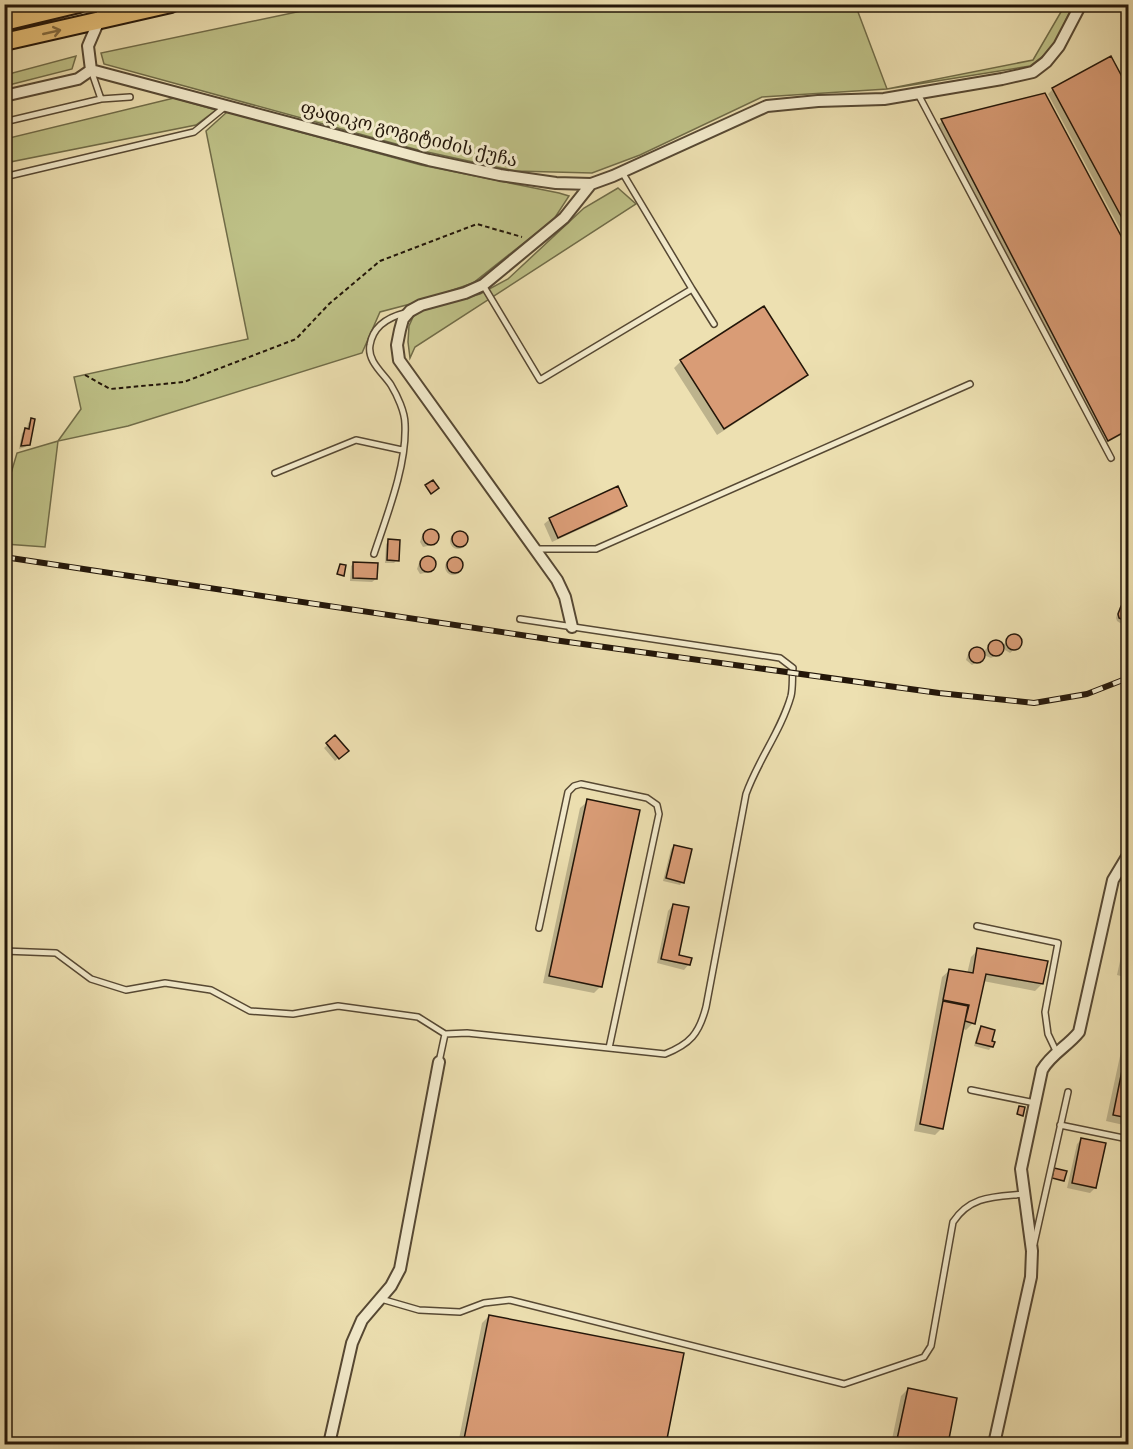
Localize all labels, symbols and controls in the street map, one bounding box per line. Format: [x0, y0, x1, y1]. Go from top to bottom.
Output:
one-way arrow [42, 25, 61, 37]
street label: ფადიკო გოგიტიძის ქუჩა [297, 96, 520, 176]

